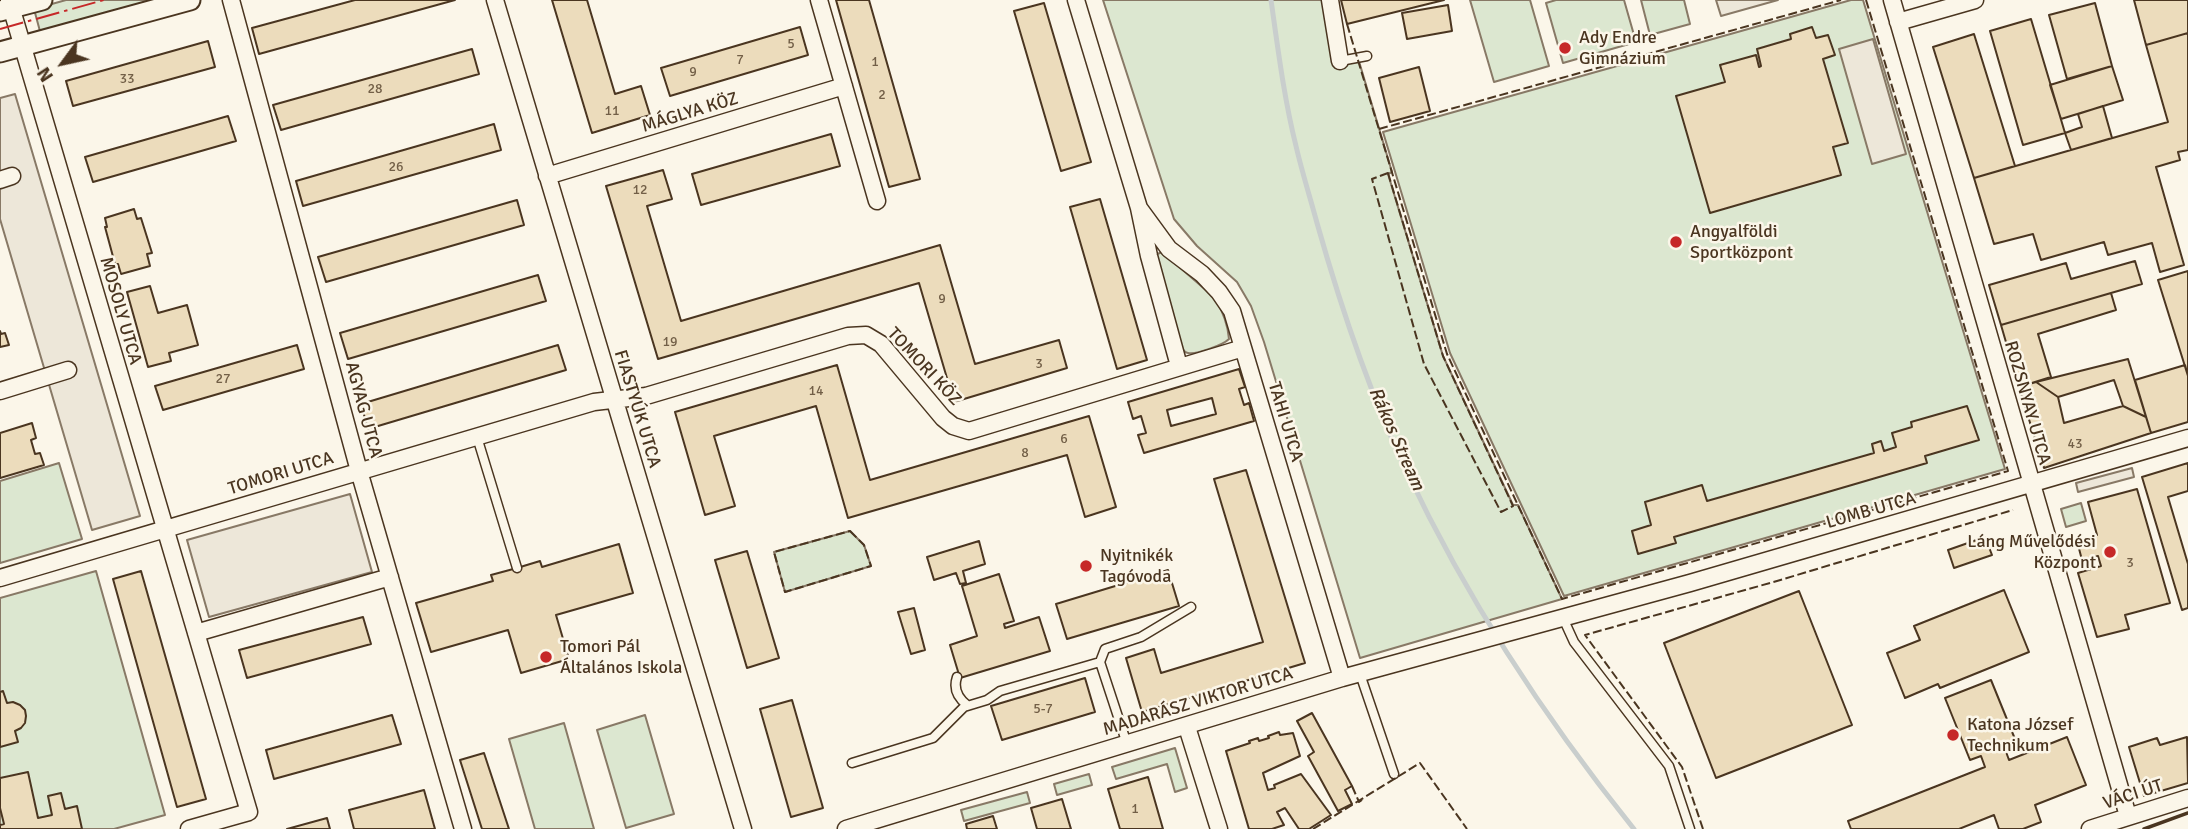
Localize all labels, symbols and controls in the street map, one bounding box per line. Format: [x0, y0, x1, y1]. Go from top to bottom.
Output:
place label: Ady Endre Gimnázium [1579, 27, 1666, 70]
north arrow [28, 28, 98, 98]
house number: 5 [787, 36, 795, 52]
marker: Ady Endre Gimnázium [1557, 40, 1573, 56]
house number: 7 [736, 52, 744, 68]
house number: 1 [871, 54, 879, 70]
text: N [32, 62, 59, 87]
house number: 9 [689, 64, 697, 80]
house number: 33 [119, 71, 135, 87]
house number: 28 [367, 81, 383, 97]
house number: 2 [878, 87, 886, 103]
street label: MÁGLYA KÖZ [639, 88, 741, 138]
house number: 11 [604, 103, 620, 119]
house number: 26 [388, 159, 404, 175]
house number: 12 [632, 182, 648, 198]
place label: Angyalföldi Sportközpont [1690, 221, 1793, 264]
marker: Angyalföldi Sportközpont [1668, 234, 1684, 250]
street label: MOSOLY UTCA [94, 255, 146, 367]
house number: 9 [938, 291, 946, 307]
street label: TOMORI KÖZ [882, 324, 966, 410]
house number: 19 [662, 334, 678, 350]
street label: ROZSNYAY UTCA [1999, 339, 2055, 467]
street label: FIASTYÚK UTCA [609, 347, 665, 471]
house number: 3 [1035, 356, 1043, 372]
street label: AGYAG UTCA [340, 359, 386, 461]
house number: 27 [215, 371, 231, 387]
street label: TAHI UTCA [1263, 379, 1307, 465]
house number: 14 [808, 383, 824, 399]
water label: Rákos Stream [1363, 384, 1429, 494]
house number: 6 [1060, 431, 1068, 447]
house number: 43 [2067, 436, 2083, 452]
house number: 8 [1021, 445, 1029, 461]
street label: TOMORI UTCA [226, 448, 336, 500]
street label: LOMB UTCA [1824, 488, 1918, 534]
place label: Láng Művelődési Központ [1967, 531, 2096, 574]
marker: Láng Művelődési Központ [2102, 544, 2118, 560]
place label: Nyitnikék Tagóvoda [1100, 545, 1173, 588]
house number: 3 [2126, 555, 2134, 571]
marker: Nyitnikék Tagóvoda [1078, 558, 1094, 574]
place label: Tomori Pál Általános Iskola [560, 636, 682, 678]
marker: Tomori Pál Általános Iskola [538, 649, 554, 665]
street label: MADARÁSZ VIKTOR UTCA [1101, 663, 1295, 741]
house number: 5-7 [1033, 701, 1053, 717]
place label: Katona József Technikum [1967, 714, 2073, 756]
marker: Katona József Technikum [1945, 727, 1961, 743]
street label: VÁCI ÚT [2101, 775, 2165, 815]
house number: 1 [1131, 801, 1139, 817]

